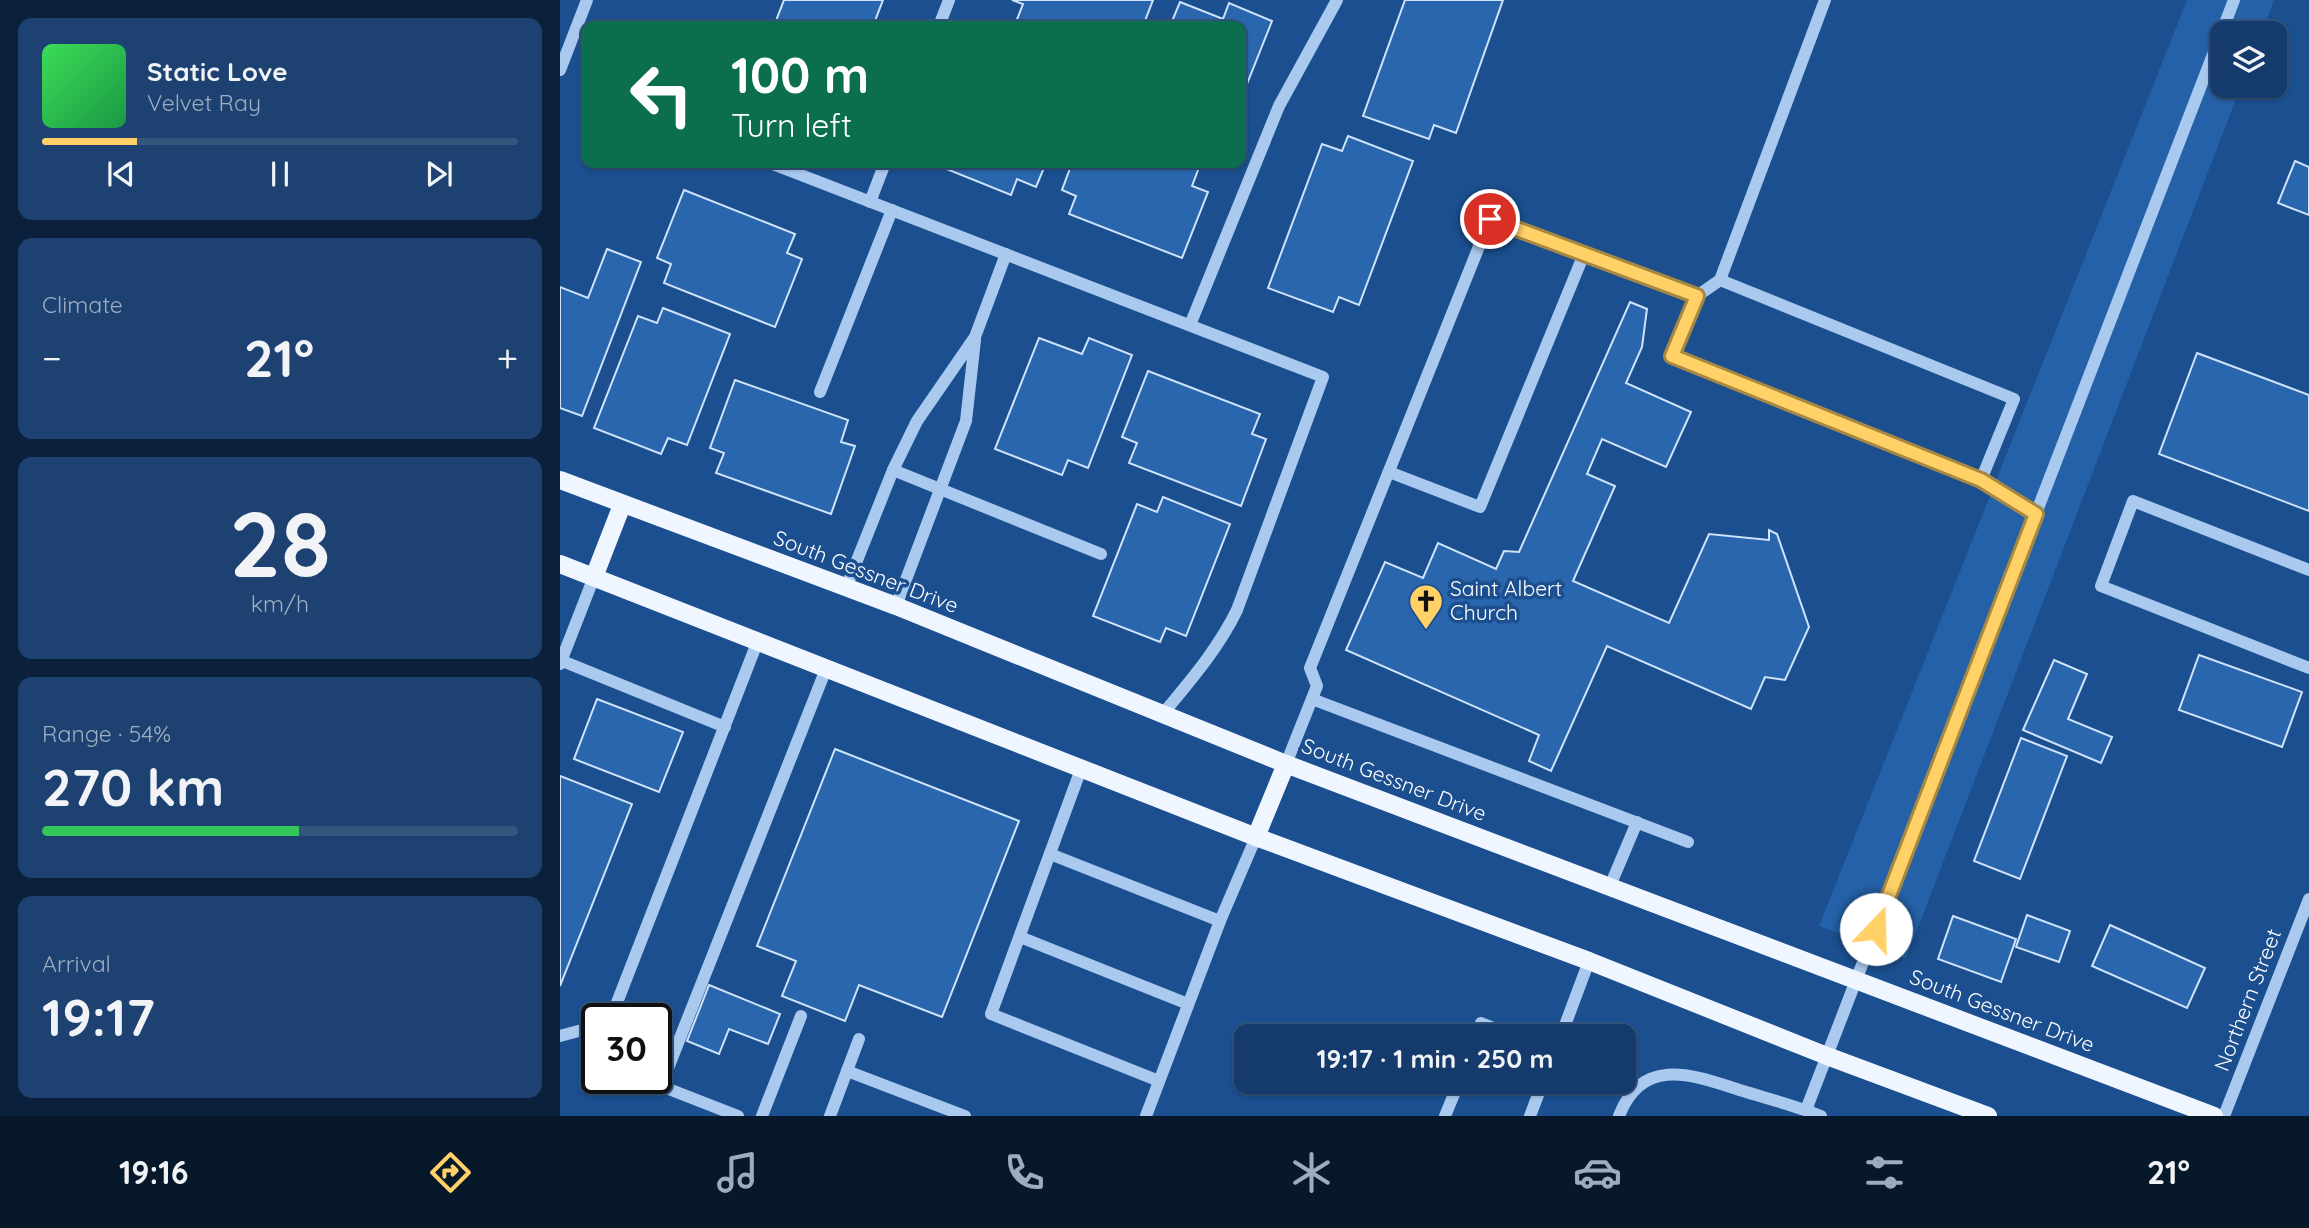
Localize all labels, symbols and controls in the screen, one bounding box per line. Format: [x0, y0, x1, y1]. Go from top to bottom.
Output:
map controls [2210, 21, 2287, 98]
button: layers [2210, 21, 2287, 98]
text: 100 m [731, 44, 869, 105]
icon: left [616, 49, 707, 140]
text: Static Love [147, 55, 288, 88]
text: Velvet Ray [147, 88, 261, 117]
text: Turn left [731, 105, 852, 145]
icon: previous [102, 155, 140, 193]
icon: pause [261, 155, 299, 193]
icon: next [420, 155, 458, 193]
pin [1460, 189, 1520, 249]
icon: arrive [1471, 200, 1509, 238]
text: Climate [42, 290, 123, 319]
text: 21° [244, 325, 314, 390]
text: − [42, 334, 62, 382]
text: + [497, 334, 518, 382]
text: 28 [229, 486, 331, 600]
street label: South Gessner Drive [770, 524, 962, 618]
place label: Saint Albert Church [1450, 575, 1562, 625]
church icon: Saint Albert Church [1407, 582, 1445, 631]
text: km/h [251, 589, 309, 618]
text: Range · 54% [42, 719, 171, 748]
street label: South Gessner Drive [1298, 732, 1490, 826]
text: 270 km [42, 754, 224, 819]
position arrow [1839, 892, 1913, 966]
street label: Northern Street [2208, 925, 2286, 1074]
text: Arrival [42, 949, 111, 978]
street label: South Gessner Drive [1906, 963, 2098, 1057]
text: 19:17 [42, 984, 155, 1049]
speed limit sign: 30 [581, 1003, 672, 1094]
text: 19:17 · 1 min · 250 m [1316, 1042, 1554, 1075]
icon: directions [426, 1148, 475, 1197]
icon: music [713, 1148, 762, 1197]
icon: phone [1000, 1148, 1049, 1197]
icon: climate [1287, 1148, 1336, 1197]
icon: car [1573, 1148, 1622, 1197]
icon: filters [1860, 1148, 1909, 1197]
text: 19:16 [119, 1152, 188, 1192]
text: 21° [2147, 1152, 2190, 1192]

